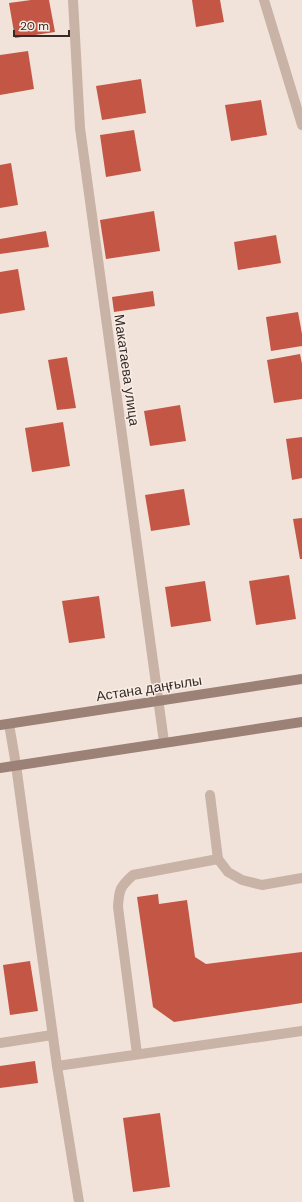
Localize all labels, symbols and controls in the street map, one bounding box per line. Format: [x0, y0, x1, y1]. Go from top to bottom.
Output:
scale bar [14, 12, 69, 38]
text: 20 m [20, 18, 49, 34]
street label: Макатаева улица [110, 313, 144, 427]
street label: Астана даңғылы [95, 671, 203, 705]

